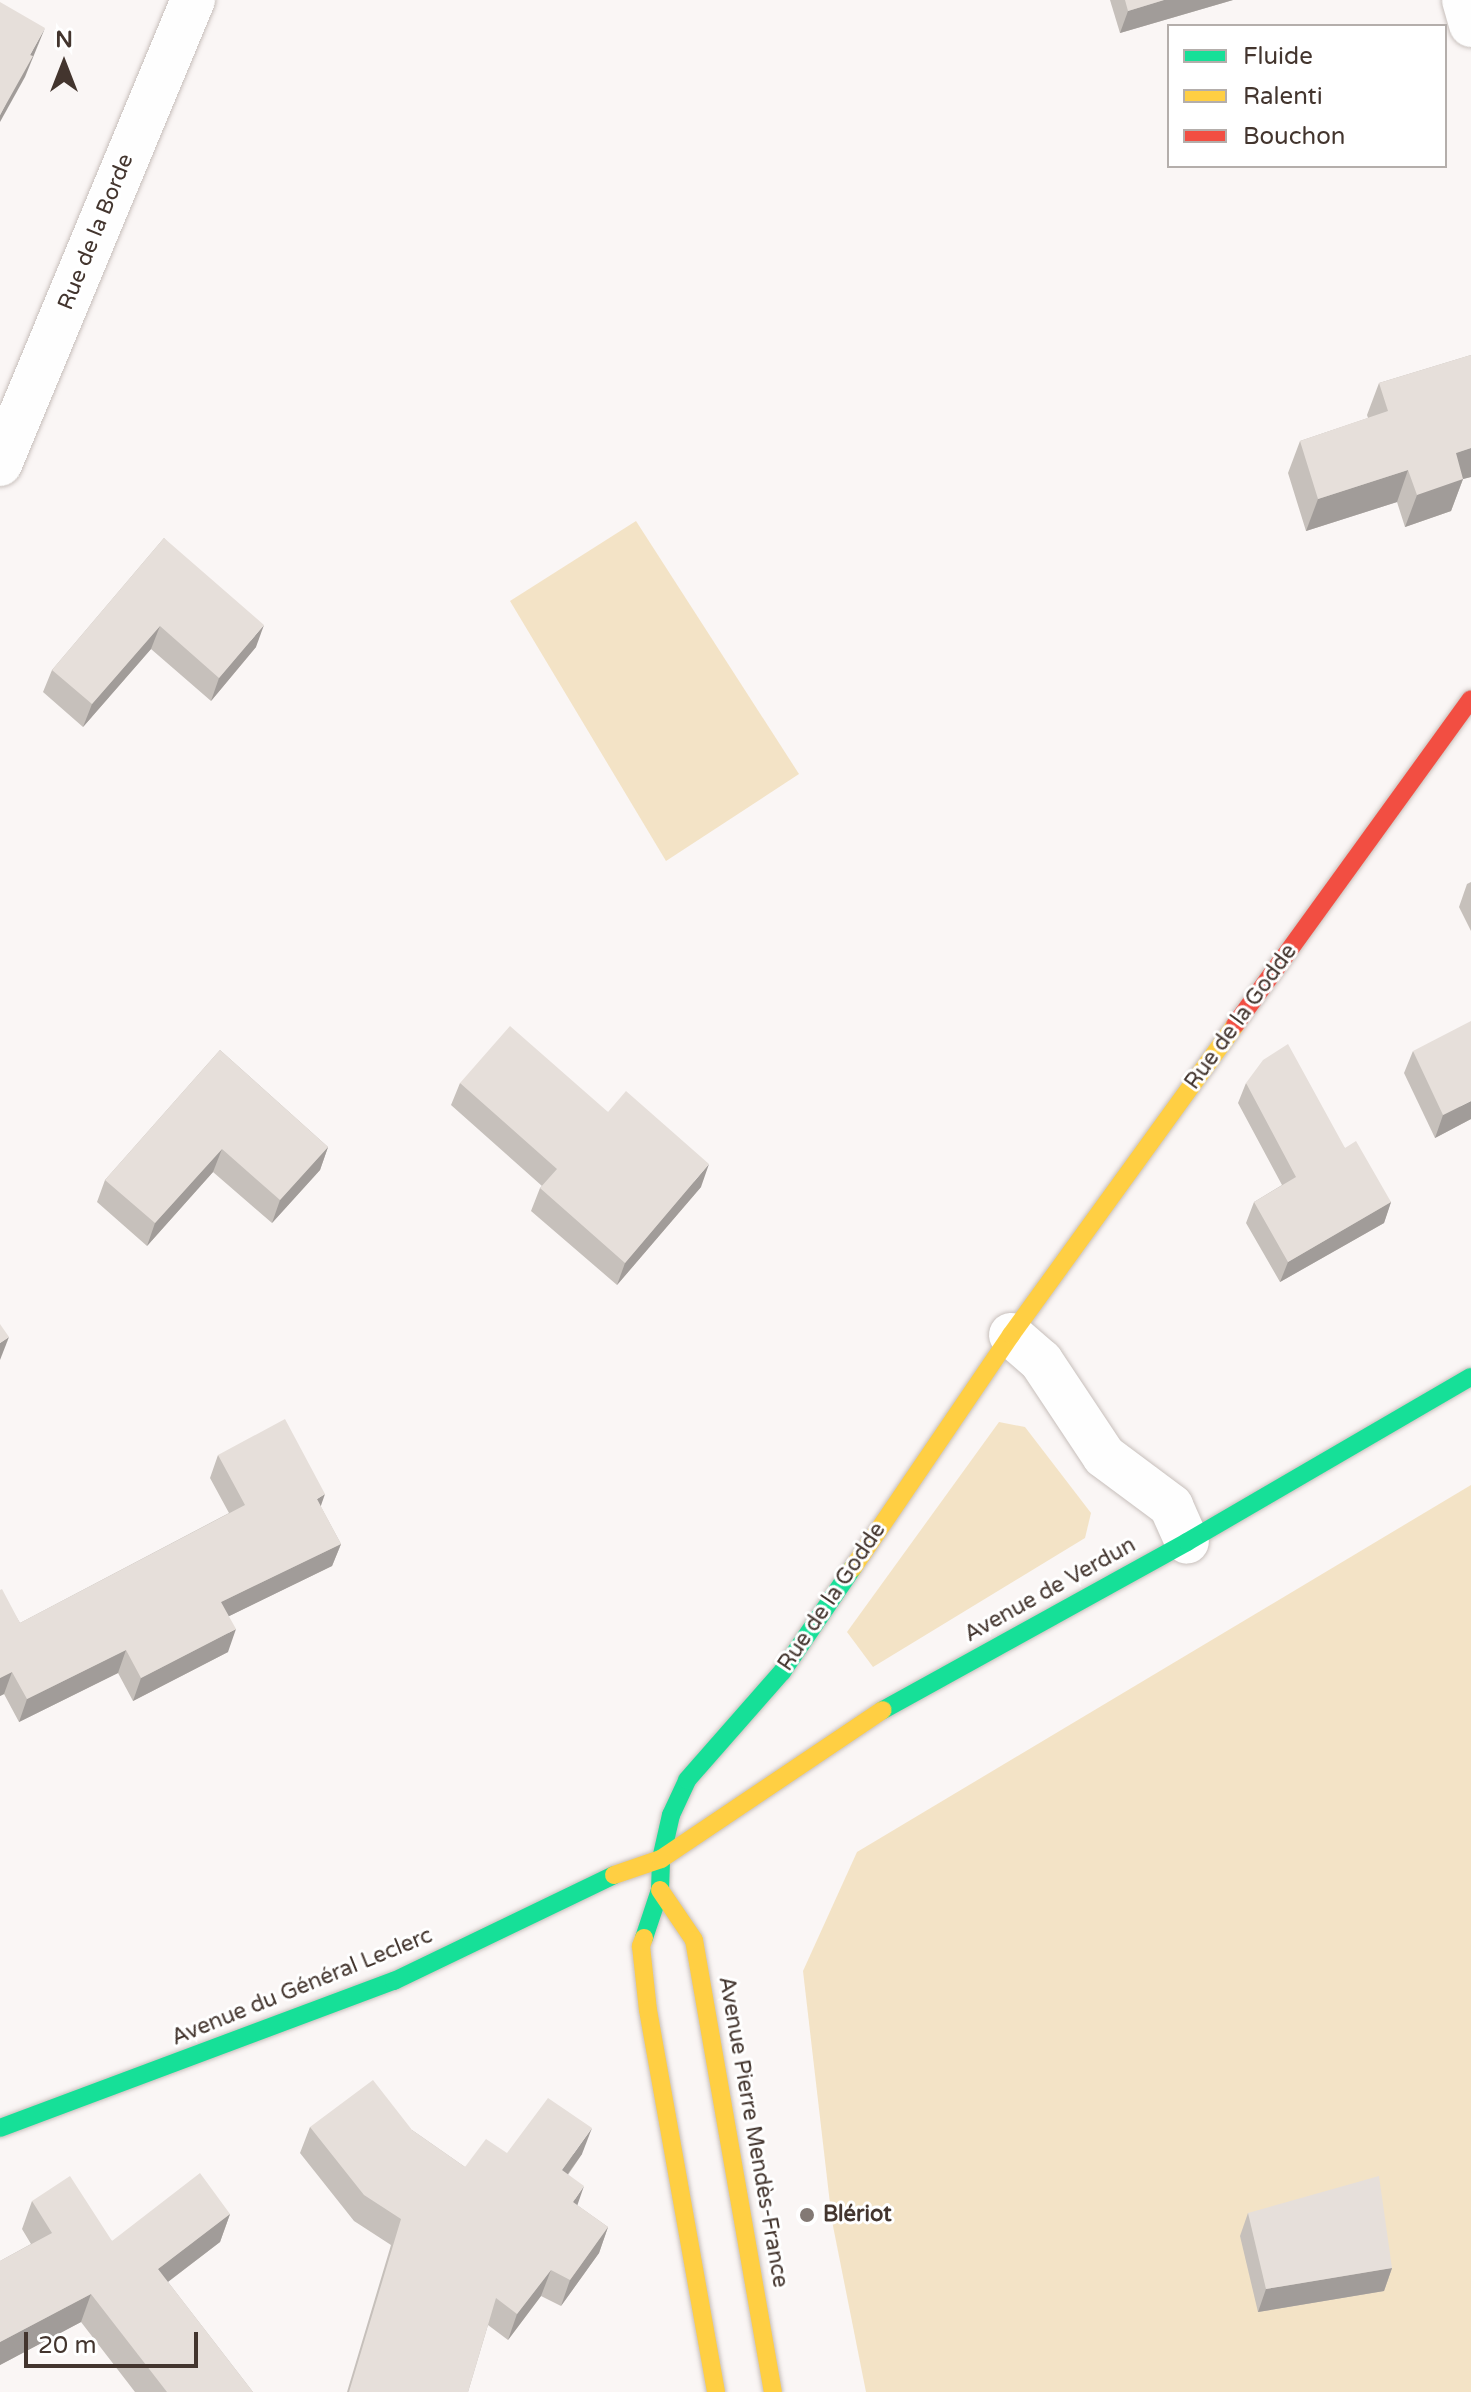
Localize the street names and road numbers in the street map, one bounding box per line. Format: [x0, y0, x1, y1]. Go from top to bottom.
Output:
street label: Rue de la Borde [53, 150, 139, 314]
street label: Rue de la Godde [1179, 939, 1303, 1095]
street label: Rue de la Godde [773, 1518, 891, 1676]
street label: Avenue de Verdun [960, 1532, 1140, 1648]
street label: Avenue du Général Leclerc [168, 1923, 436, 2051]
street label: Avenue Pierre Mendès-France [713, 1974, 793, 2290]

